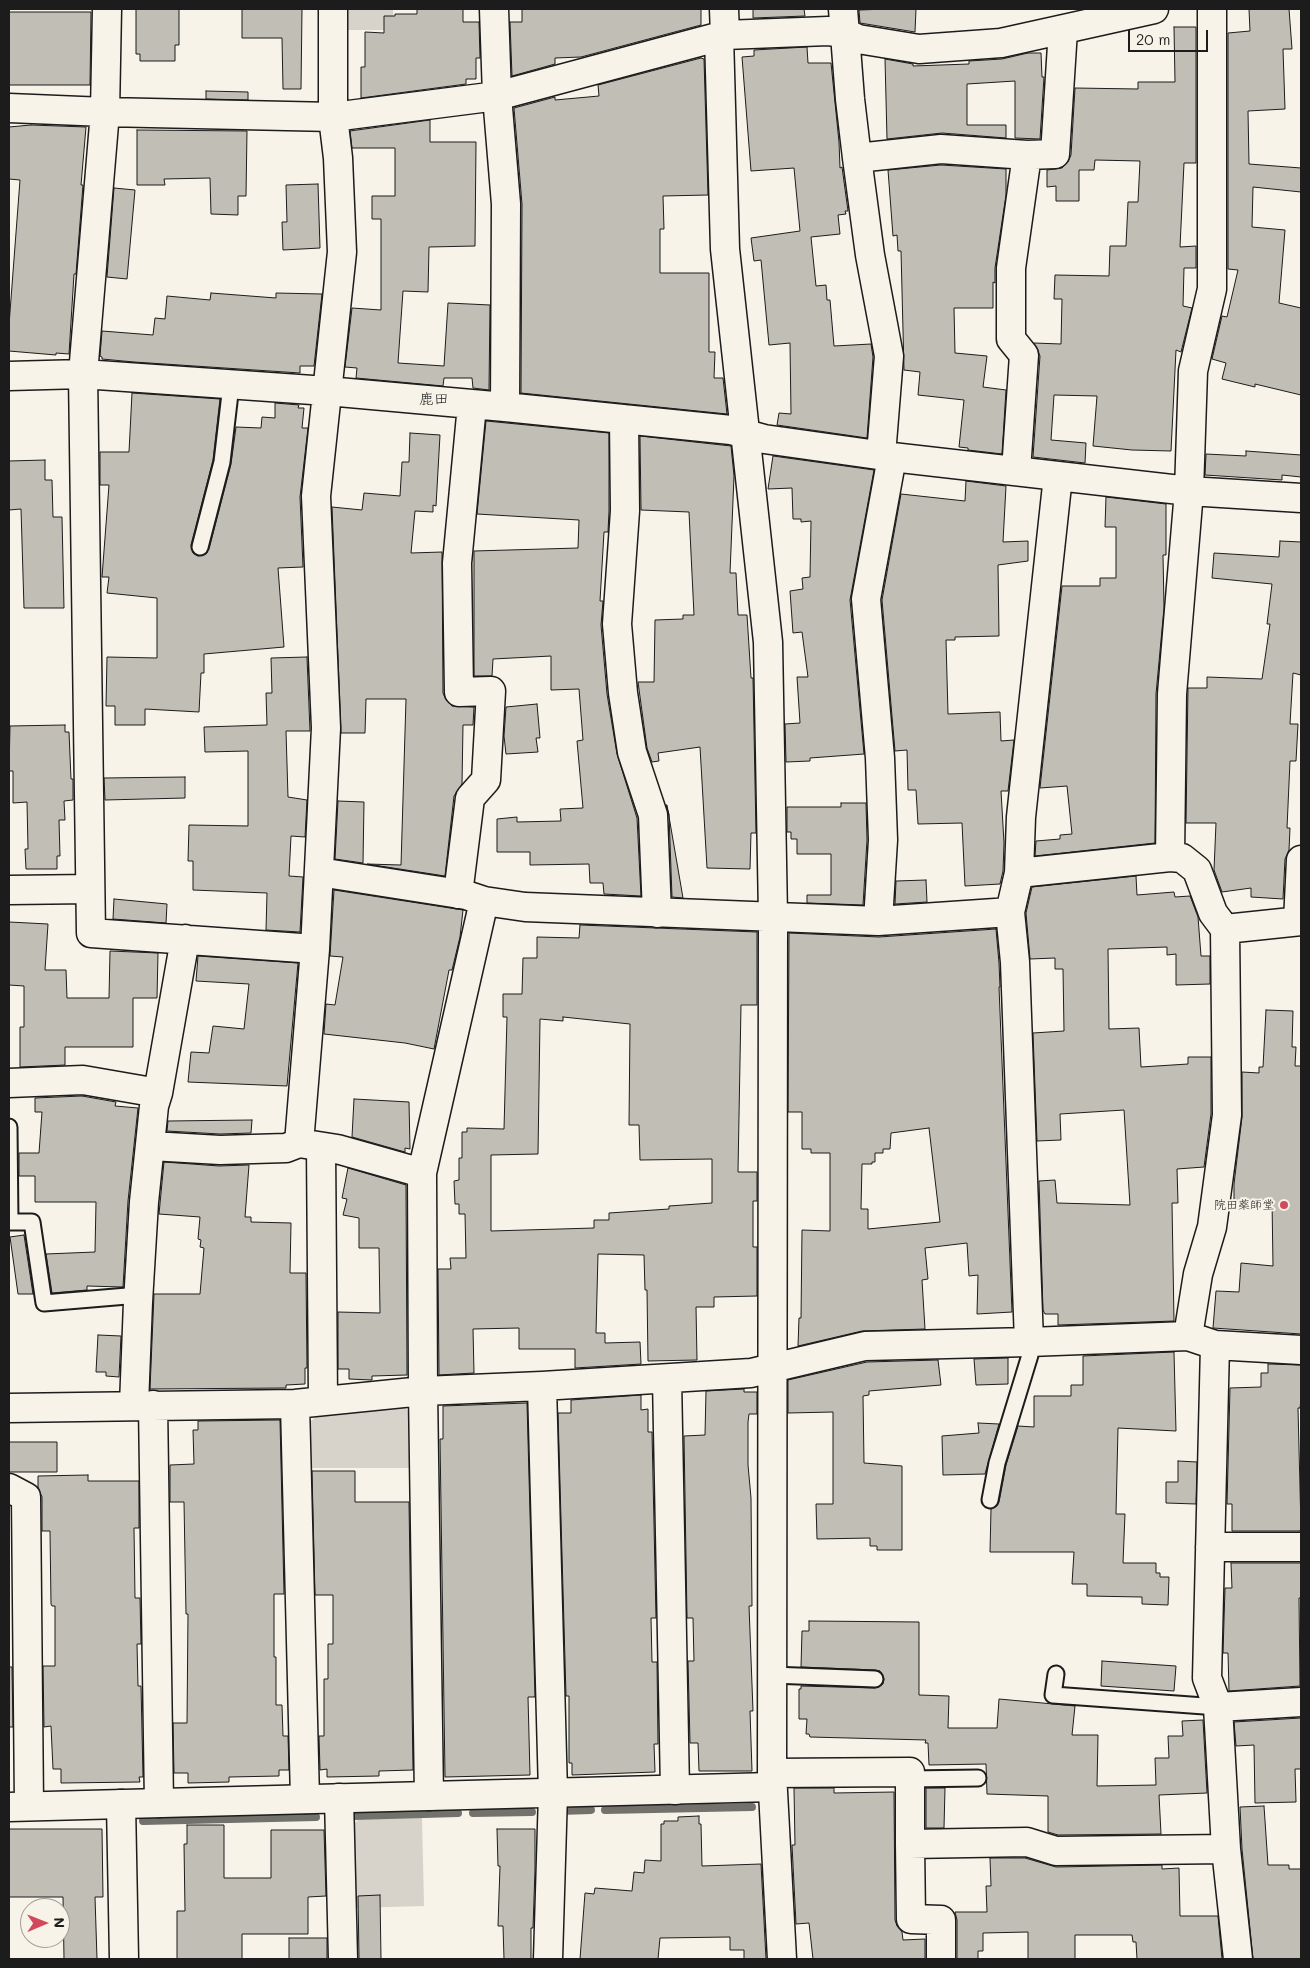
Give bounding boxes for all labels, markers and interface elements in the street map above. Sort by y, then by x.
scale bar [1130,20,1210,52]
text: 20 m [1136,29,1170,49]
district label: 鹿田 [419,390,449,408]
place label: 院田薬師堂 [1214,1198,1274,1212]
marker: 院田薬師堂 [1278,1199,1290,1211]
north arrow [20,1898,70,1948]
text: N [50,1917,69,1928]

